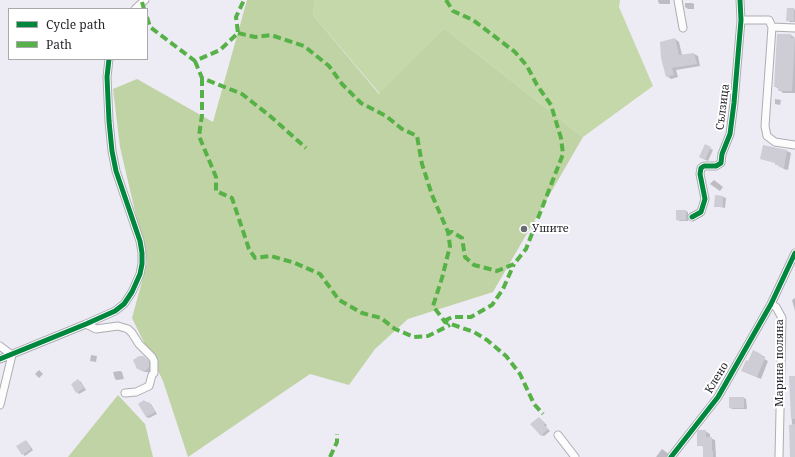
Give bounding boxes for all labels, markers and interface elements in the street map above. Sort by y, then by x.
legend [8,8,148,60]
text: Cycle path [46,16,105,33]
text: Path [46,36,72,53]
street label: Сълзица [714,83,732,131]
place label: Ушите [532,222,569,236]
marker: Ушите [519,224,529,234]
street label: Марина поляна [773,319,787,407]
street label: Клено [703,360,731,396]

